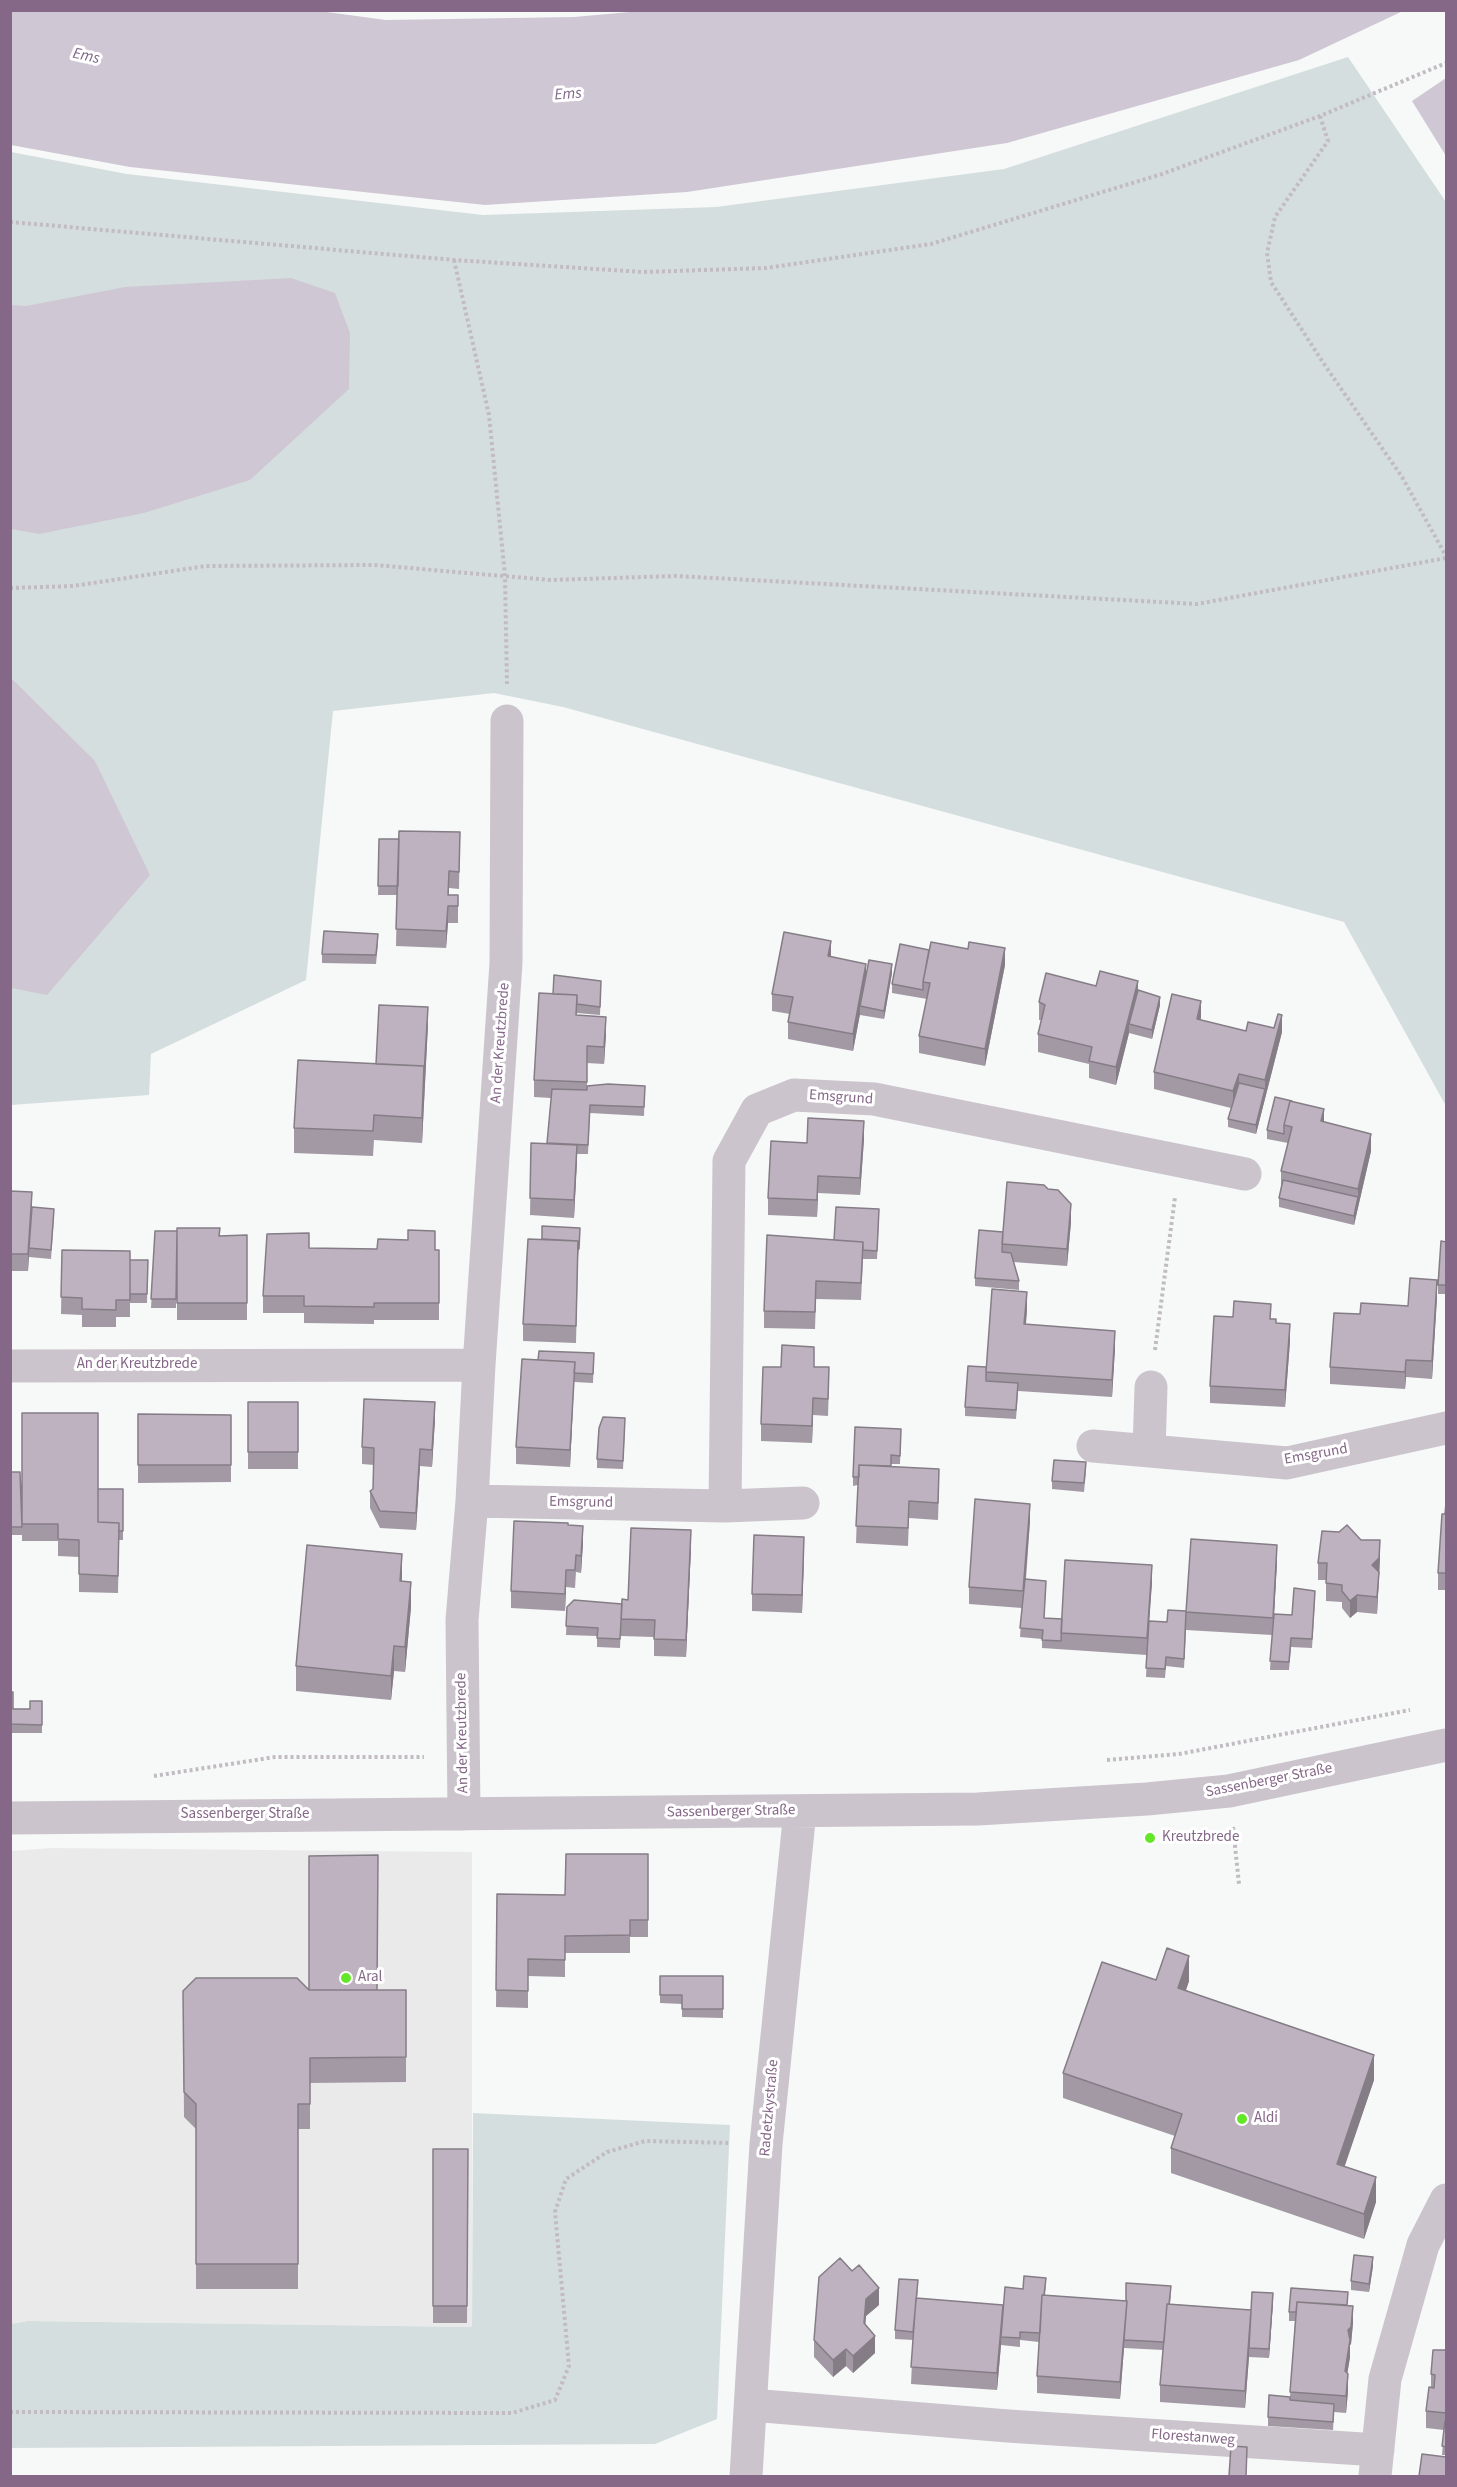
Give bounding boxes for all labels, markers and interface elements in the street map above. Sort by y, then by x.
water label: Ems [71,45,101,69]
water label: Ems [554,84,582,106]
street label: An der Kreutzbrede [488,982,514,1104]
street label: Emsgrund [808,1087,874,1109]
street label: An der Kreutzbrede [77,1356,197,1374]
street label: Emsgrund [1283,1441,1349,1469]
street label: Emsgrund [549,1493,613,1513]
street label: An der Kreutzbrede [453,1673,473,1793]
street label: Sassenberger Straße [1204,1760,1334,1802]
street label: Sassenberger Straße [666,1802,796,1822]
street label: Sassenberger Straße [181,1806,309,1824]
place label: Kreutzbrede [1162,1829,1239,1847]
marker: Kreutzbrede [1143,1831,1157,1845]
place label: Aral [358,1969,382,1987]
marker: Aral [339,1971,353,1985]
street label: Radetzkystraße [757,2059,783,2157]
place label: Aldi [1254,2110,1278,2128]
marker: Aldi [1235,2112,1249,2126]
street label: Florestanweg [1151,2426,1235,2450]

